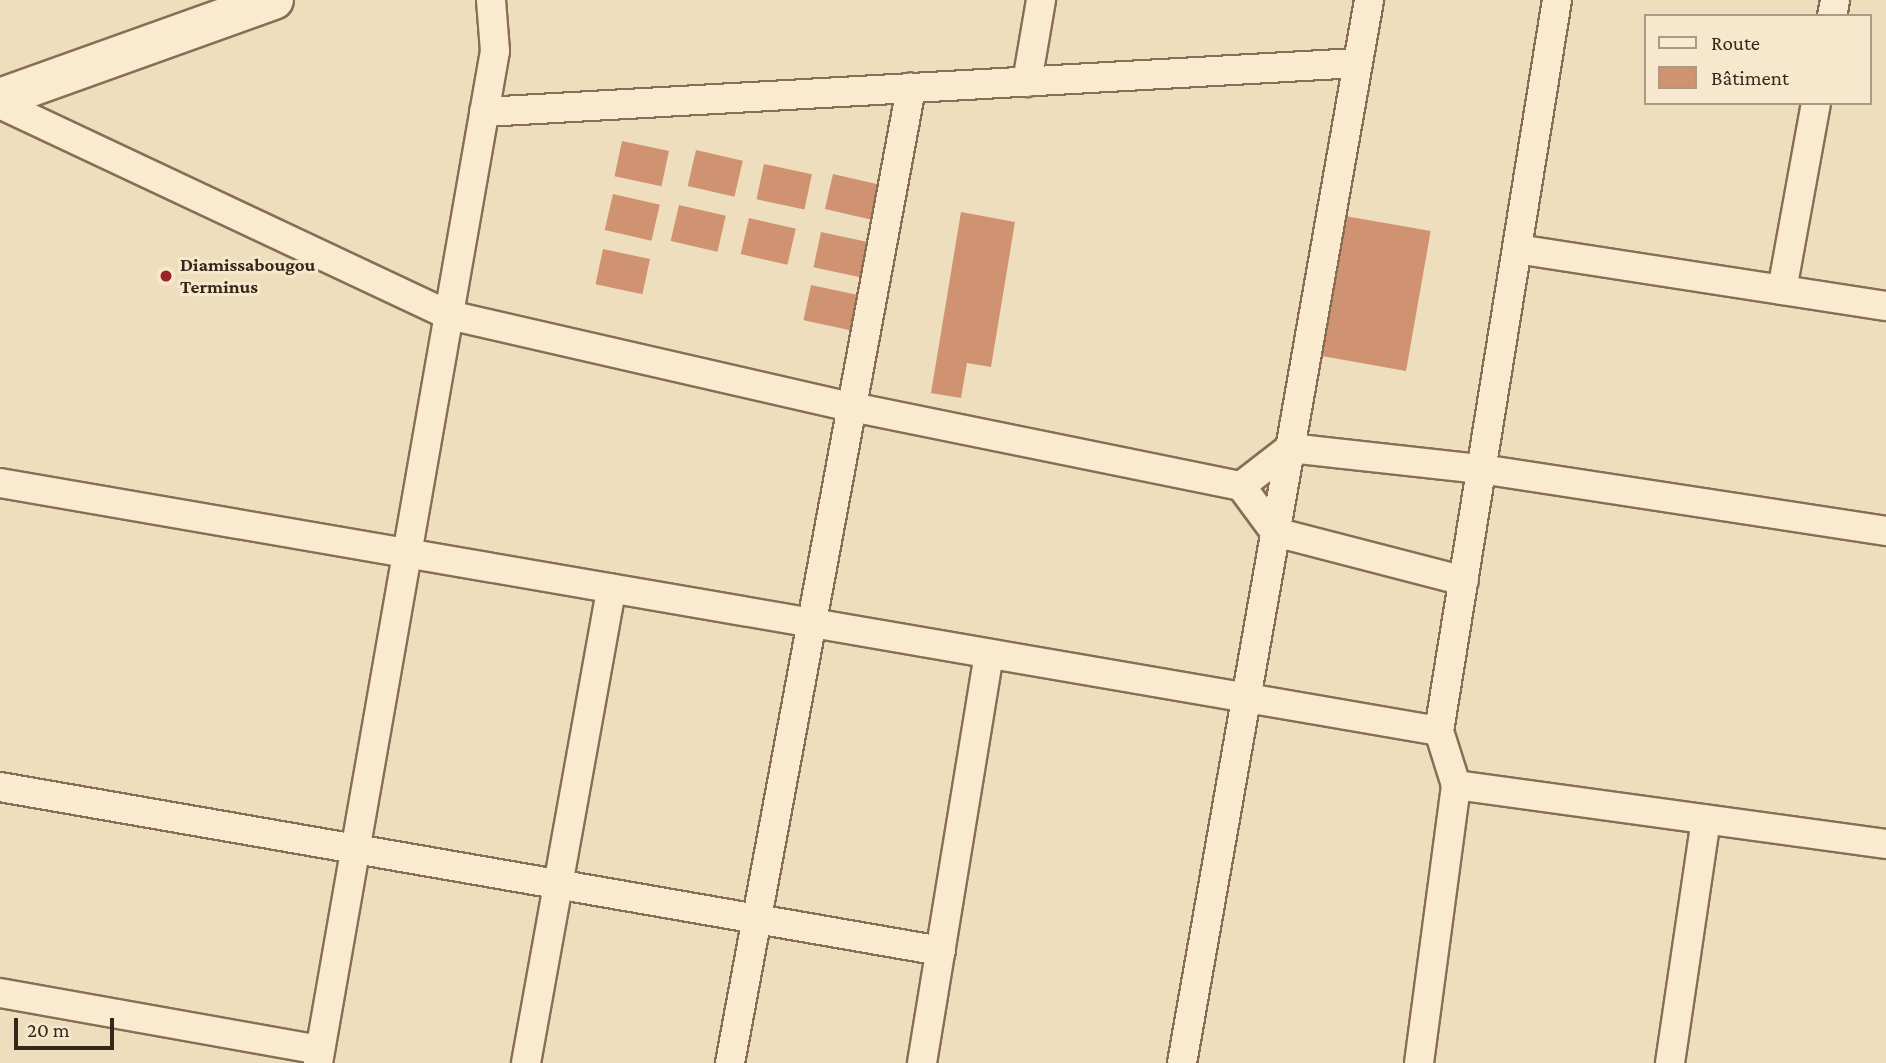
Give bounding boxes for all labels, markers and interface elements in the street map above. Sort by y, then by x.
legend [1644,14,1872,105]
text: Route [1711,31,1760,55]
text: Bâtiment [1711,66,1789,90]
place label: Diamissabougou Terminus [180,254,315,298]
marker: Diamissabougou Terminus [158,268,174,284]
scale bar [18,1004,117,1048]
text: 20 m [27,1018,70,1042]

